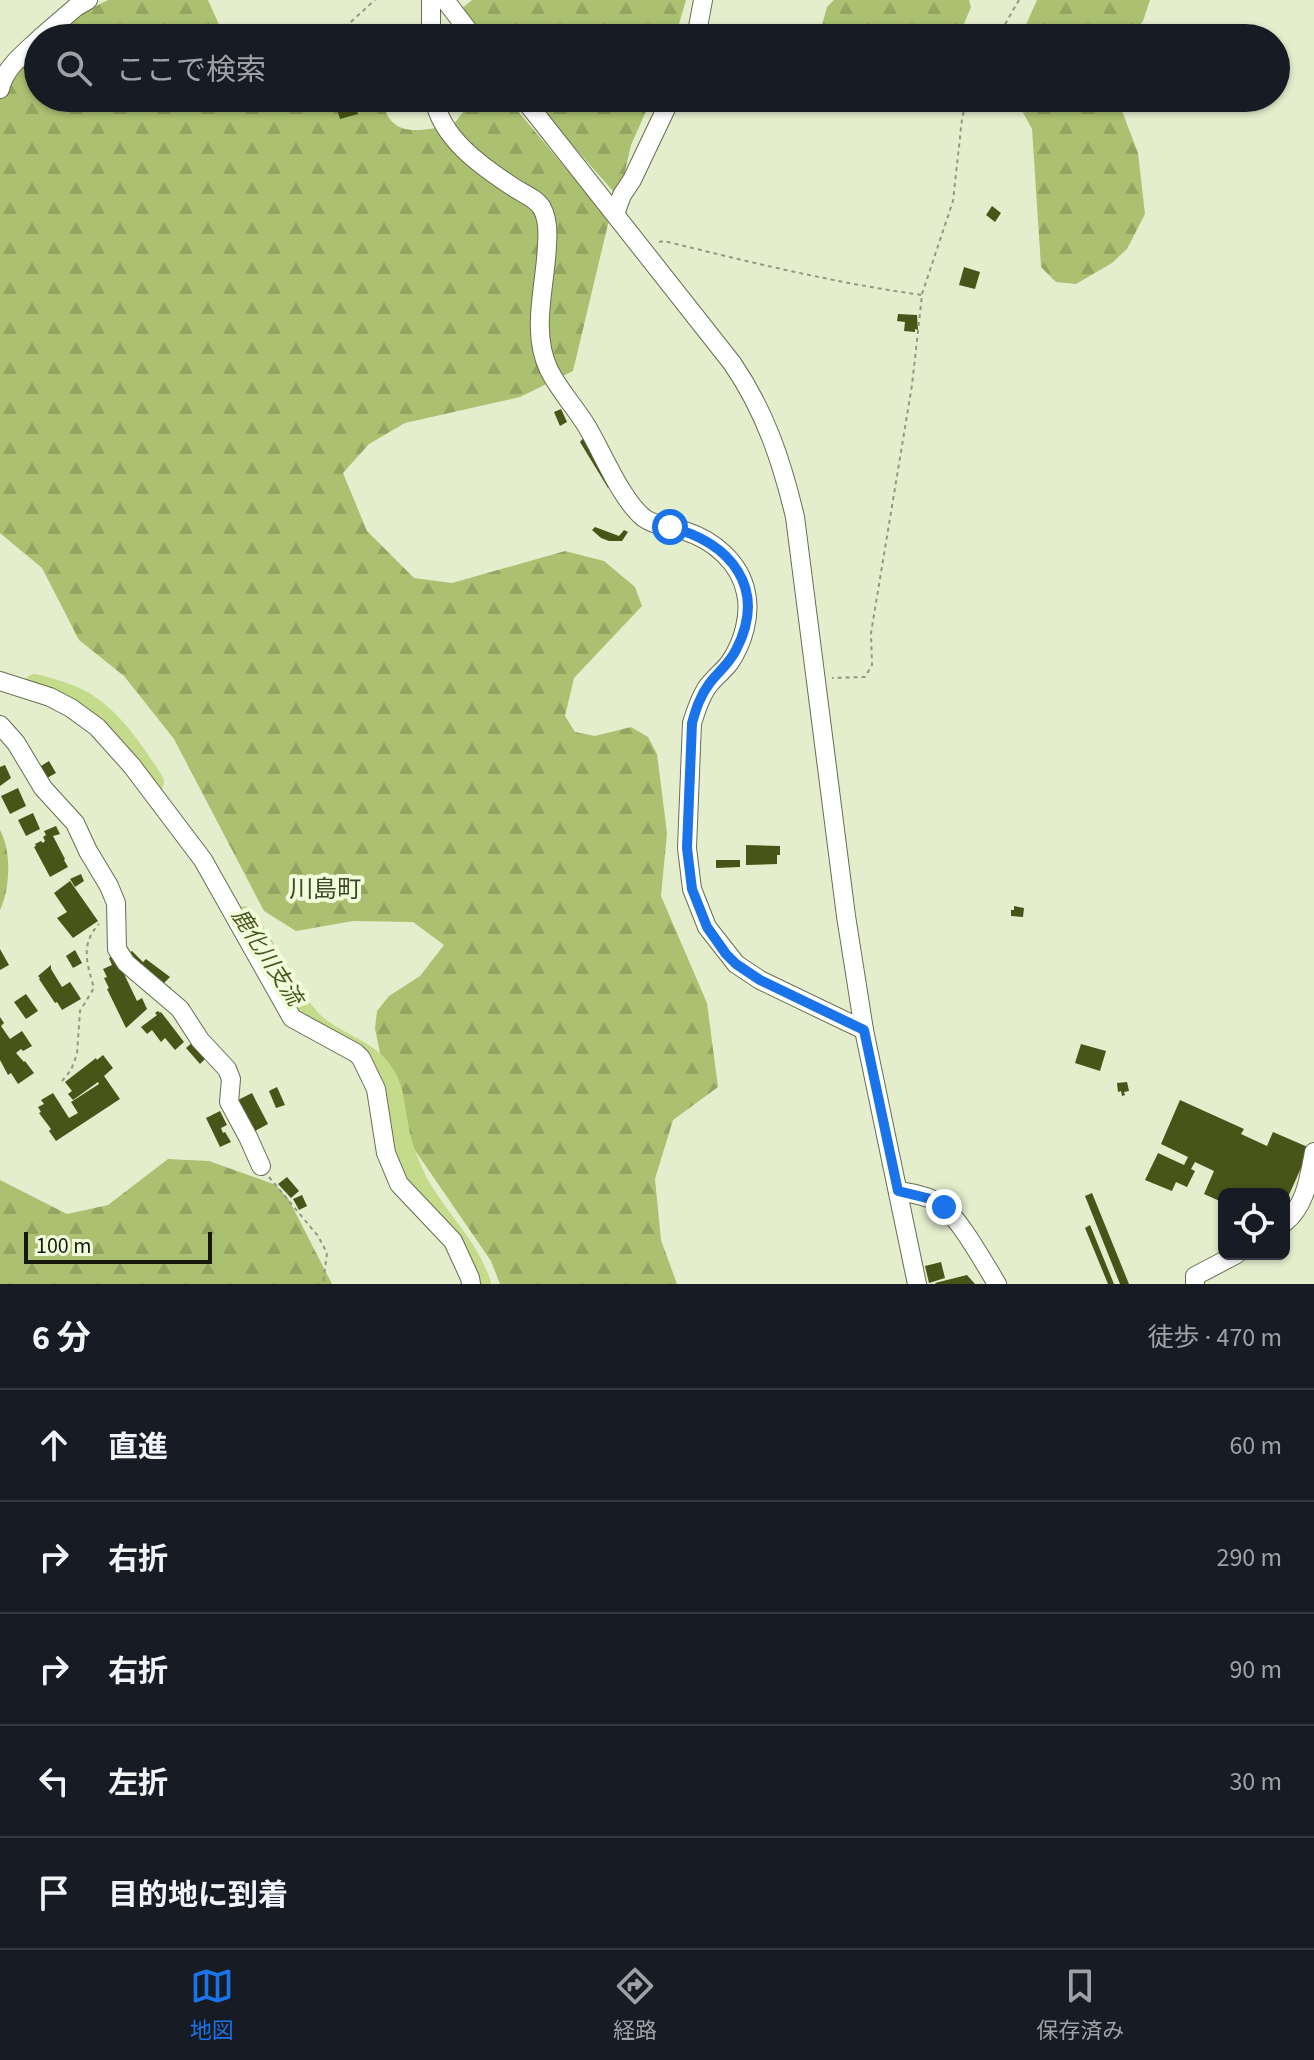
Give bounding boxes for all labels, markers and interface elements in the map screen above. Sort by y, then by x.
search box [24,24,1290,112]
icon: search [52,46,96,90]
text: ここで検索 [116,49,266,92]
route start [652,509,688,545]
district label: 川島町 [289,872,361,907]
water label: 鹿化川支流 [224,902,312,1014]
map controls [1218,1188,1290,1260]
button: locate [1218,1188,1290,1260]
route end [926,1189,962,1225]
scale bar [24,1228,212,1264]
text: 100 m [36,1230,91,1262]
text: 6 分 [32,1314,91,1363]
text: 徒歩 · 470 m [1148,1319,1282,1356]
icon: ahead [32,1423,76,1467]
text: 直進 [108,1426,168,1469]
text: 60 m [1229,1427,1282,1464]
icon: right [32,1535,76,1579]
text: 右折 [108,1538,168,1581]
text: 290 m [1216,1539,1282,1576]
icon: right [32,1647,76,1691]
text: 右折 [108,1650,168,1693]
text: 90 m [1229,1651,1282,1688]
icon: left [32,1759,76,1803]
text: 左折 [108,1762,168,1805]
text: 30 m [1229,1763,1282,1800]
icon: arrive [32,1871,76,1915]
text: 目的地に到着 [108,1874,288,1917]
tab: 地図 [190,1964,234,2047]
tab: 経路 [613,1964,657,2047]
tab: 保存済み [1036,1964,1124,2047]

